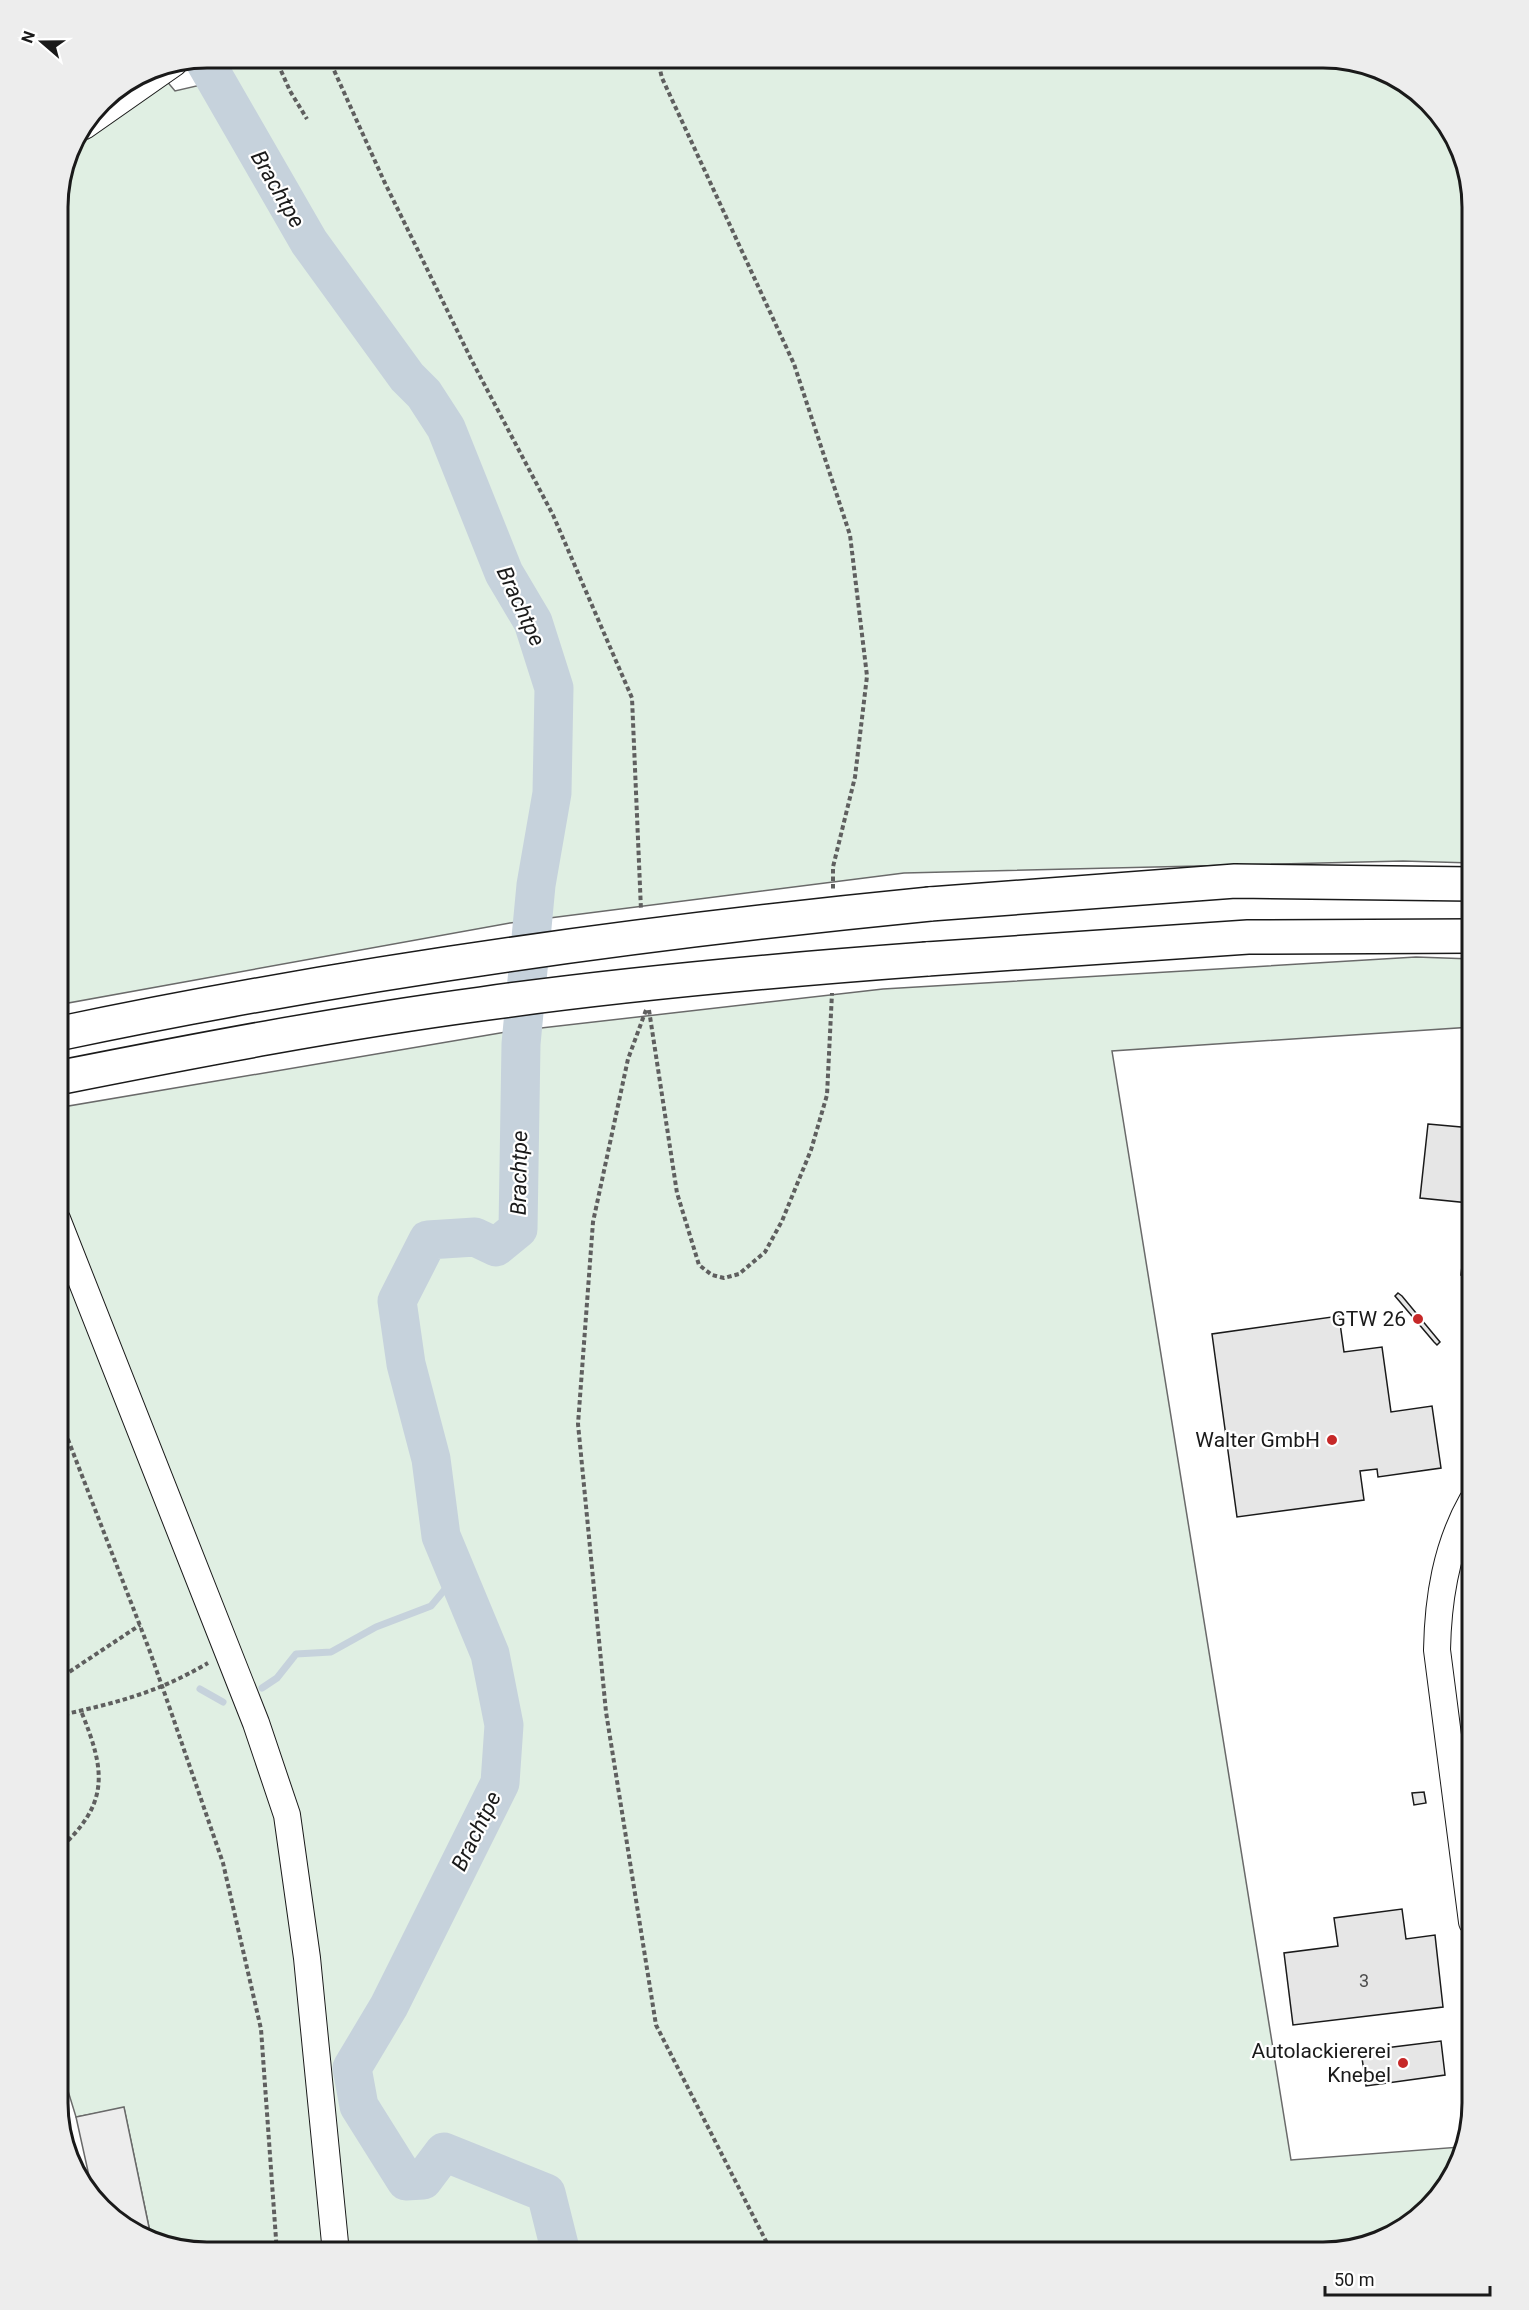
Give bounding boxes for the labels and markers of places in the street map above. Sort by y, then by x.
place label: GTW 26 [1332,1307,1406,1331]
marker: GTW 26 [1411,1312,1425,1326]
place label: Walter GmbH [1195,1428,1320,1452]
marker: Walter GmbH [1325,1433,1339,1447]
place label: Autolackiererei Knebel [1252,2039,1391,2087]
marker: Autolackiererei Knebel [1396,2056,1410,2070]

